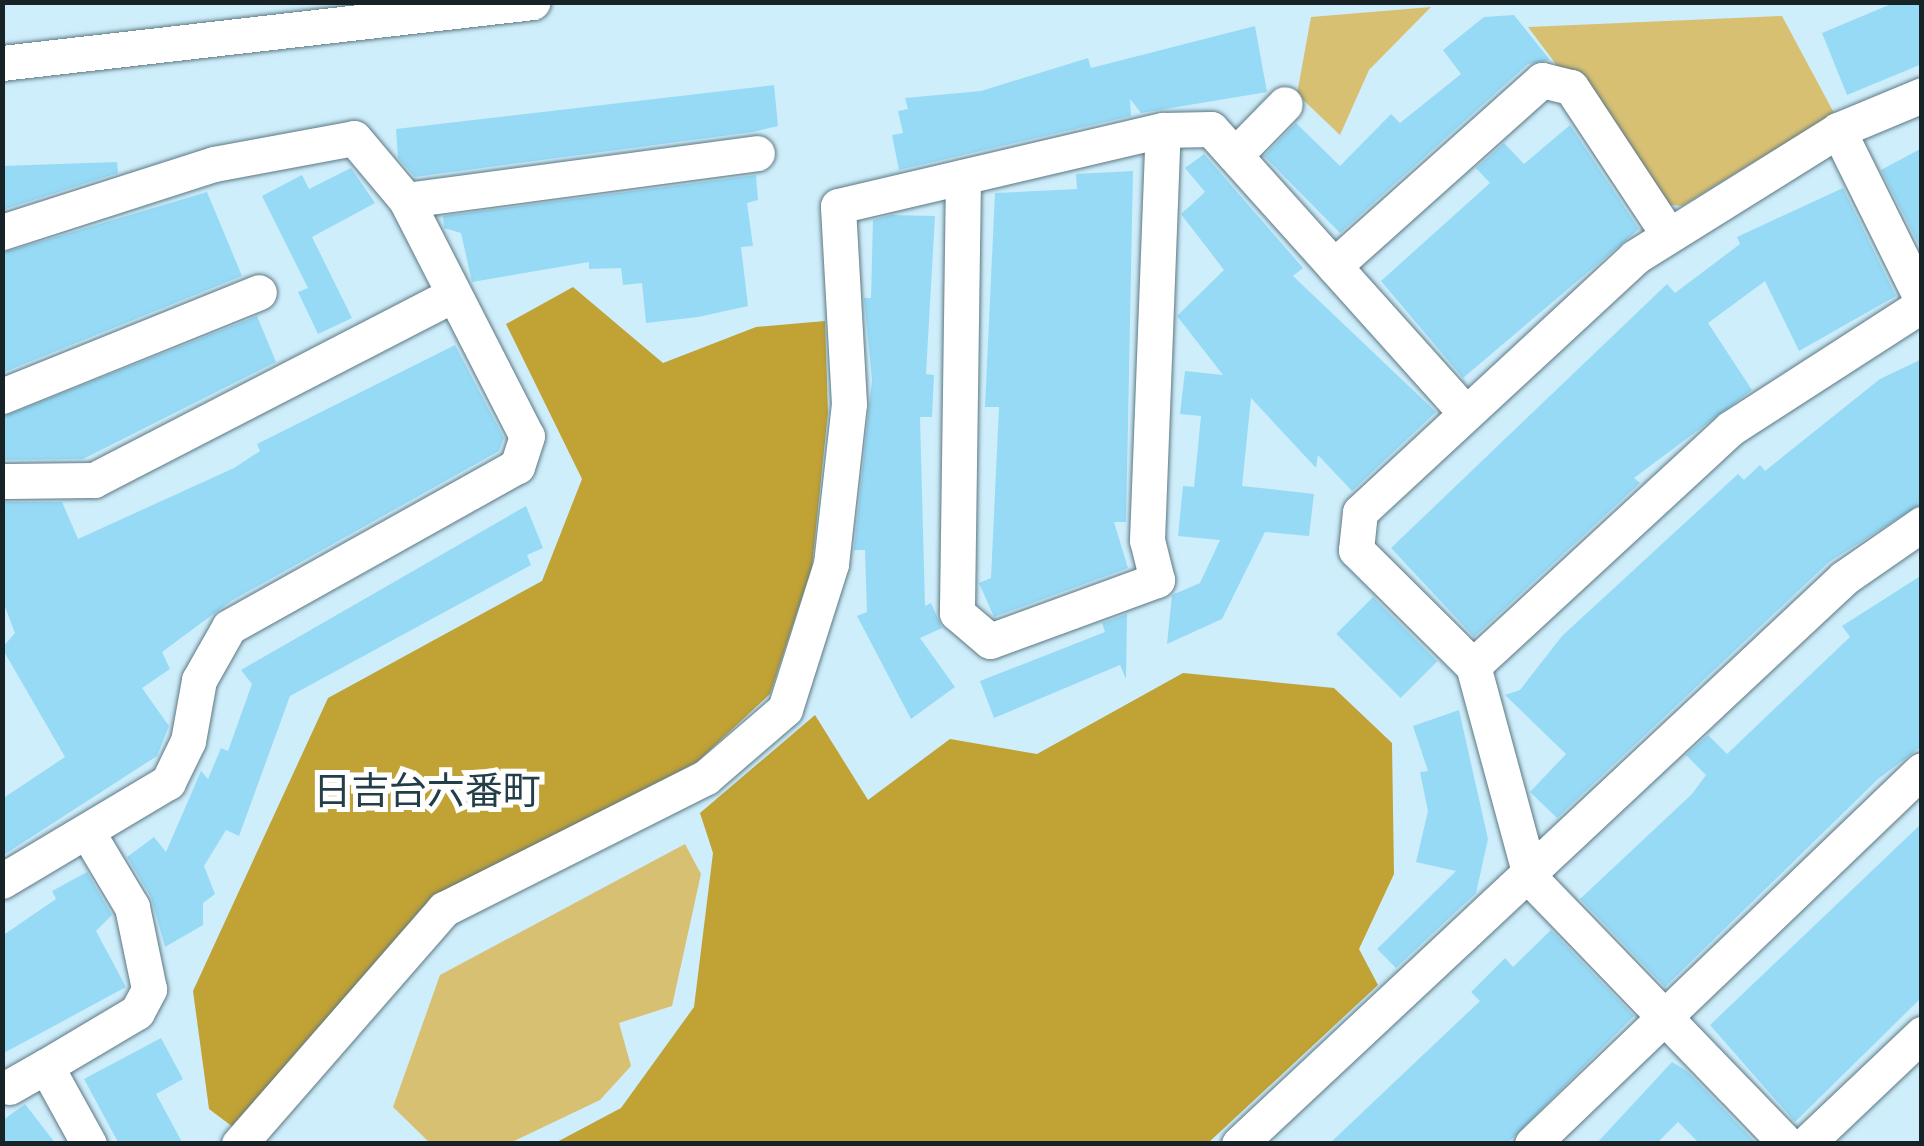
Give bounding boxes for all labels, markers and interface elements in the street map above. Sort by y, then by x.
district label: 日吉台六番町 [313,768,541,814]

